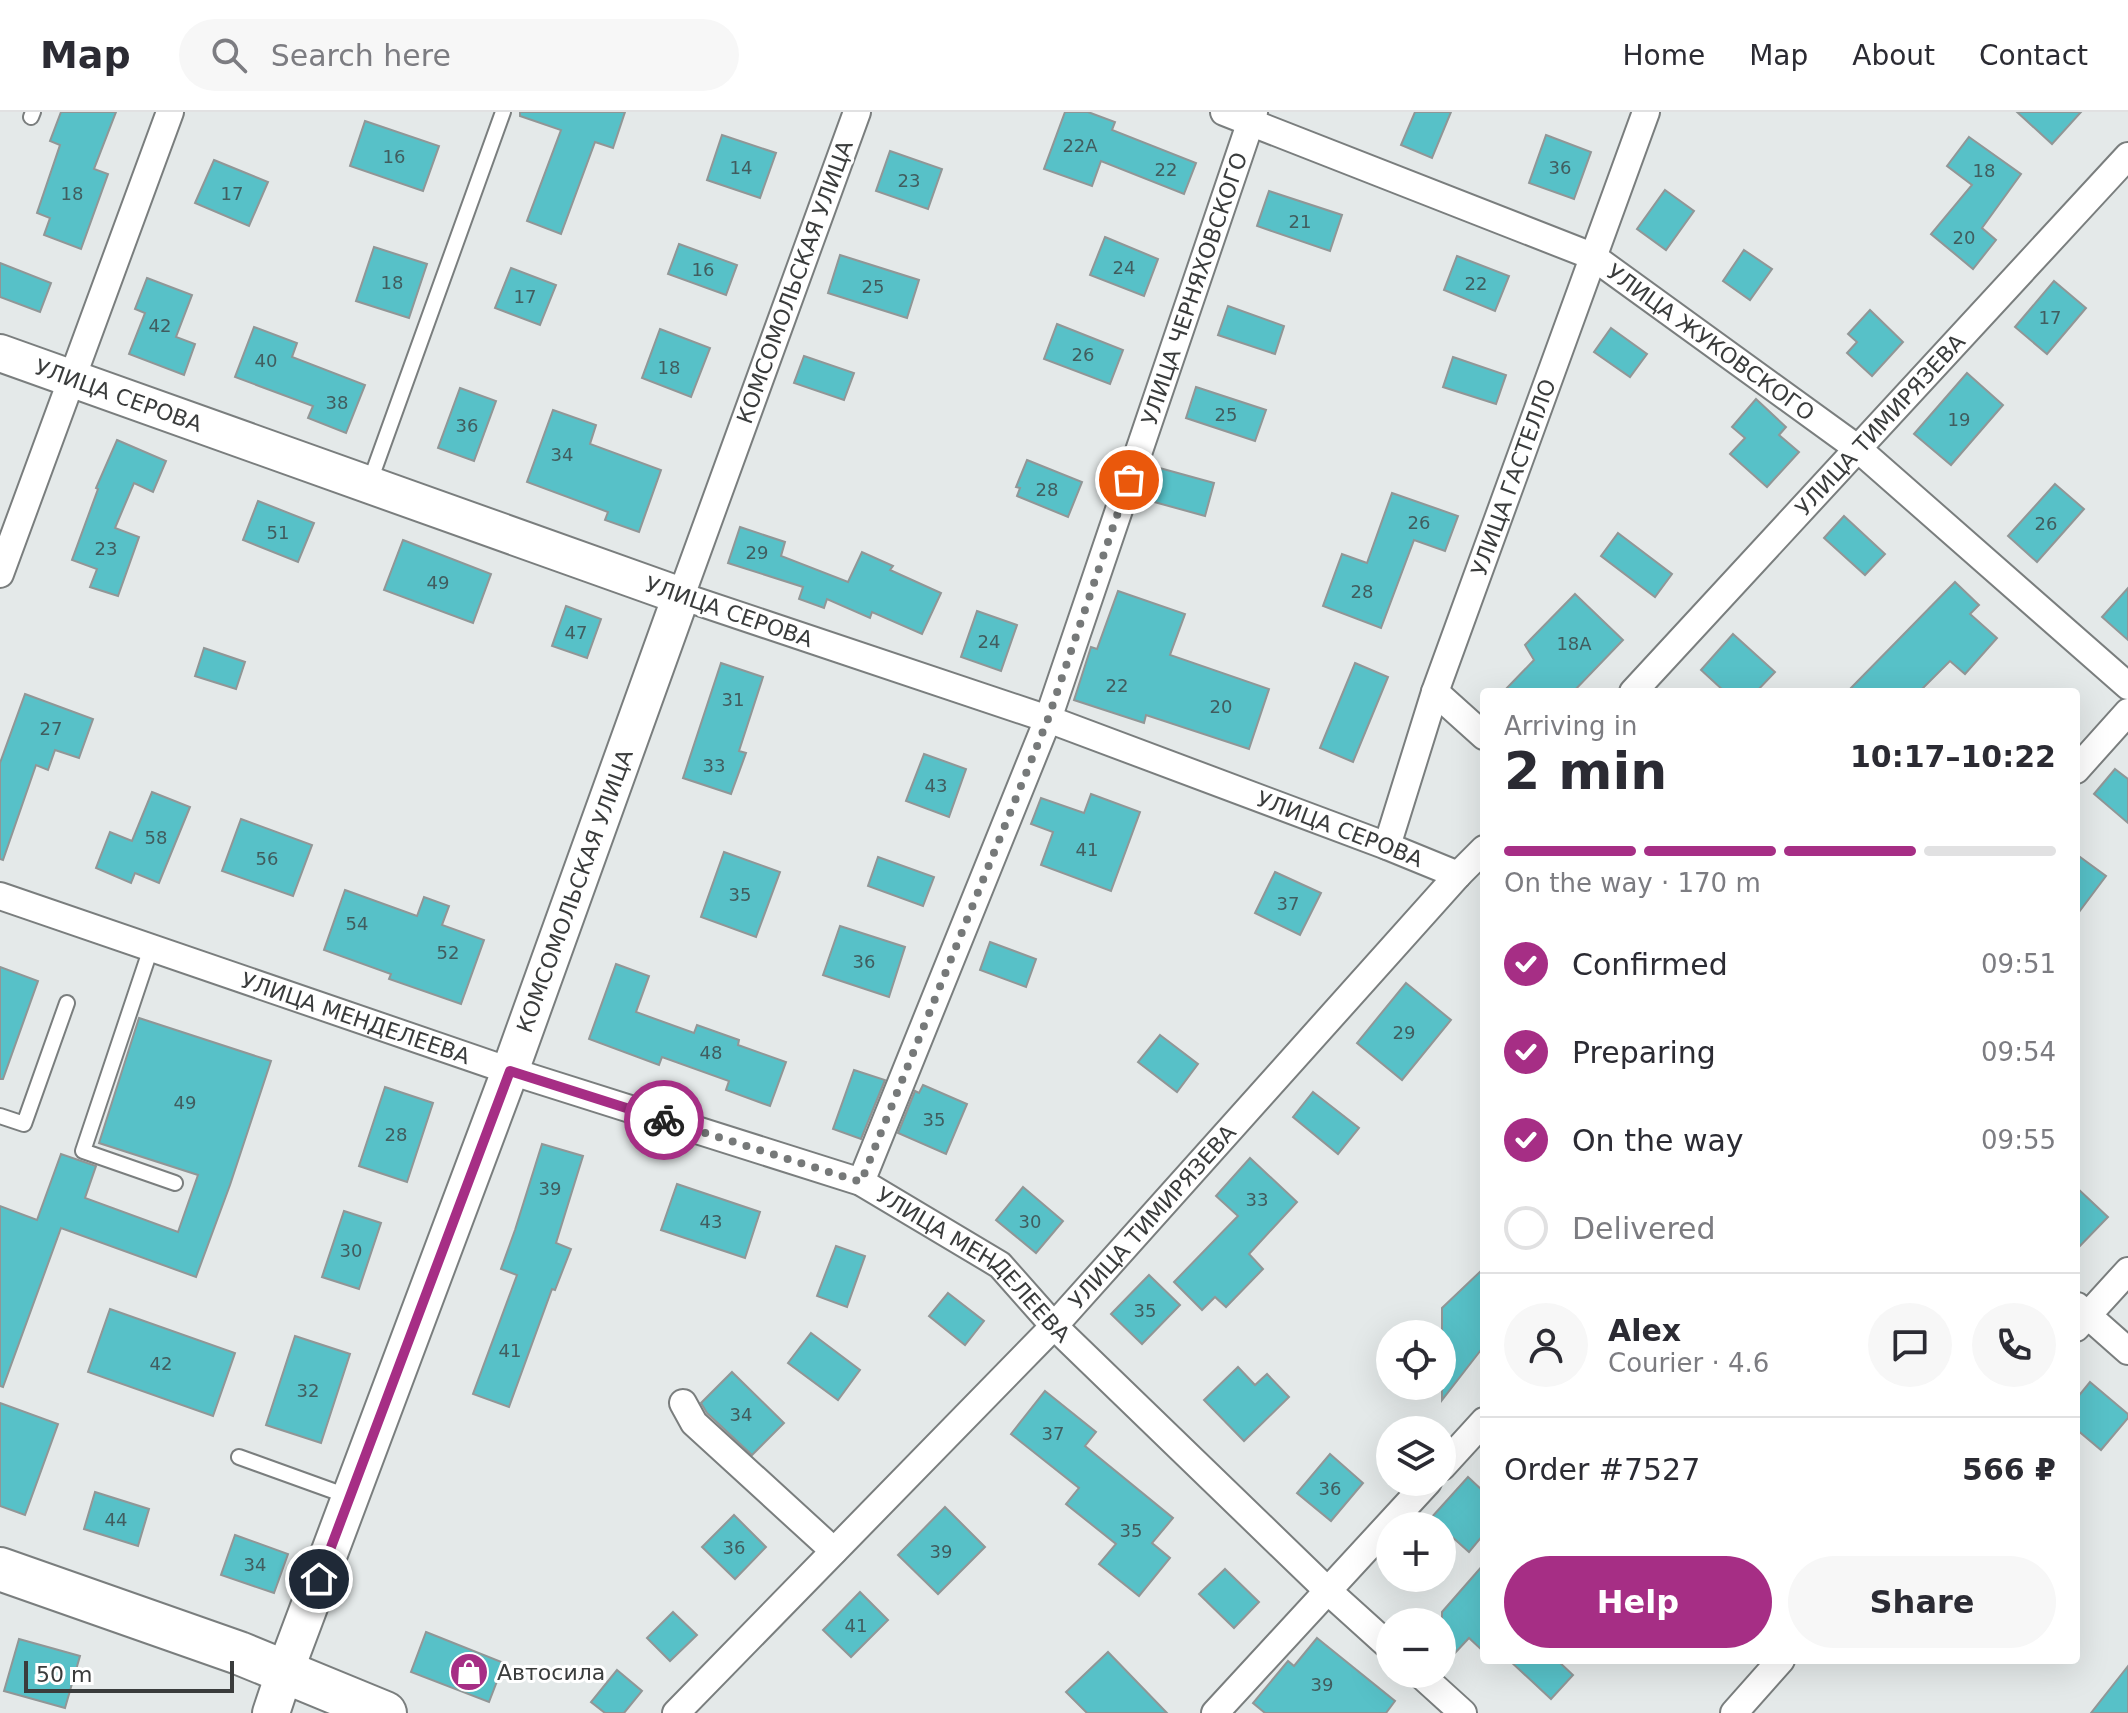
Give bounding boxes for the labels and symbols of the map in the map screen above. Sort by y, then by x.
house number: 22А [1062,135,1098,156]
street label: КОМСОМОЛЬСКАЯ УЛИЦА [732,137,858,427]
house number: 16 [383,146,405,167]
street label: УЛИЦА ЧЕРНЯХОВСКОГО [1136,149,1252,428]
house number: 14 [730,157,752,178]
house number: 36 [1549,157,1571,178]
house number: 22 [1155,159,1177,180]
house number: 18 [1973,160,1995,181]
house number: 23 [898,170,920,191]
house number: 18 [61,183,83,204]
house number: 17 [221,183,243,204]
house number: 21 [1289,211,1311,232]
house number: 20 [1953,227,1975,248]
house number: 24 [1113,257,1135,278]
house number: 16 [692,259,714,280]
street label: УЛИЦА ЖУКОВСКОГО [1602,259,1819,426]
house number: 18 [381,272,403,293]
house number: 22 [1465,273,1487,294]
house number: 25 [862,276,884,297]
house number: 17 [514,286,536,307]
house number: 17 [2039,307,2061,328]
house number: 42 [149,315,171,336]
street label: УЛИЦА ТИМИРЯЗЕВА [1790,329,1970,520]
house number: 26 [1072,344,1094,365]
house number: 40 [255,350,277,371]
street label: УЛИЦА СЕРОВА [32,354,206,437]
house number: 18 [658,357,680,378]
street label: УЛИЦА ГАСТЕЛЛО [1466,375,1560,579]
house number: 38 [326,392,348,413]
house number: 25 [1215,404,1237,425]
house number: 19 [1948,409,1970,430]
house number: 36 [456,415,478,436]
house number: 34 [551,444,573,465]
pin [1095,446,1163,514]
house number: 28 [1036,479,1058,500]
house number: 26 [1408,512,1430,533]
house number: 26 [2035,513,2057,534]
house number: 51 [267,522,289,543]
house number: 23 [95,538,117,559]
house number: 29 [746,542,768,563]
house number: 49 [427,572,449,593]
street label: УЛИЦА СЕРОВА [642,572,816,652]
house number: 28 [1351,581,1373,602]
house number: 47 [565,622,587,643]
house number: 24 [978,631,1000,652]
house number: 18А [1556,633,1592,654]
house number: 22 [1106,675,1128,696]
house number: 31 [722,689,744,710]
house number: 20 [1210,696,1232,717]
house number: 27 [40,718,62,739]
street label: КОМСОМОЛЬСКАЯ УЛИЦА [512,746,638,1036]
house number: 33 [703,755,725,776]
house number: 43 [925,775,947,796]
street label: УЛИЦА СЕРОВА [1253,786,1427,872]
house number: 58 [145,827,167,848]
house number: 41 [1076,839,1098,860]
house number: 56 [256,848,278,869]
house number: 35 [729,884,751,905]
house number: 37 [1277,893,1299,914]
house number: 54 [346,913,368,934]
house number: 52 [437,942,459,963]
house number: 36 [853,951,875,972]
street label: УЛИЦА МЕНДЕЛЕЕВА [238,967,474,1069]
house number: 29 [1393,1022,1415,1043]
house number: 48 [700,1042,722,1063]
courier [624,1080,704,1160]
house number: 49 [174,1092,196,1113]
house number: 35 [923,1109,945,1130]
street label: УЛИЦА ТИМИРЯЗЕВА [1063,1120,1241,1313]
house number: 28 [385,1124,407,1145]
house number: 39 [539,1178,561,1199]
street label: УЛИЦА МЕНДЕЛЕЕВА [872,1182,1075,1347]
house number: 33 [1246,1189,1268,1210]
house number: 43 [700,1211,722,1232]
house number: 30 [1019,1211,1041,1232]
house number: 30 [340,1240,362,1261]
house number: 35 [1134,1300,1156,1321]
house number: 41 [499,1340,521,1361]
house number: 42 [150,1353,172,1374]
house number: 32 [297,1380,319,1401]
house number: 34 [730,1404,752,1425]
house number: 37 [1042,1423,1064,1444]
house number: 36 [1319,1478,1341,1499]
house number: 44 [105,1509,127,1530]
house number: 35 [1120,1520,1142,1541]
house number: 36 [723,1537,745,1558]
house number: 39 [930,1541,952,1562]
pin [285,1545,353,1613]
house number: 34 [244,1554,266,1575]
house number: 41 [845,1615,867,1636]
shop icon: Автосила [448,1651,490,1693]
scale bar [24,1657,234,1693]
place label: Автосила [497,1660,605,1685]
house number: 39 [1311,1674,1333,1695]

